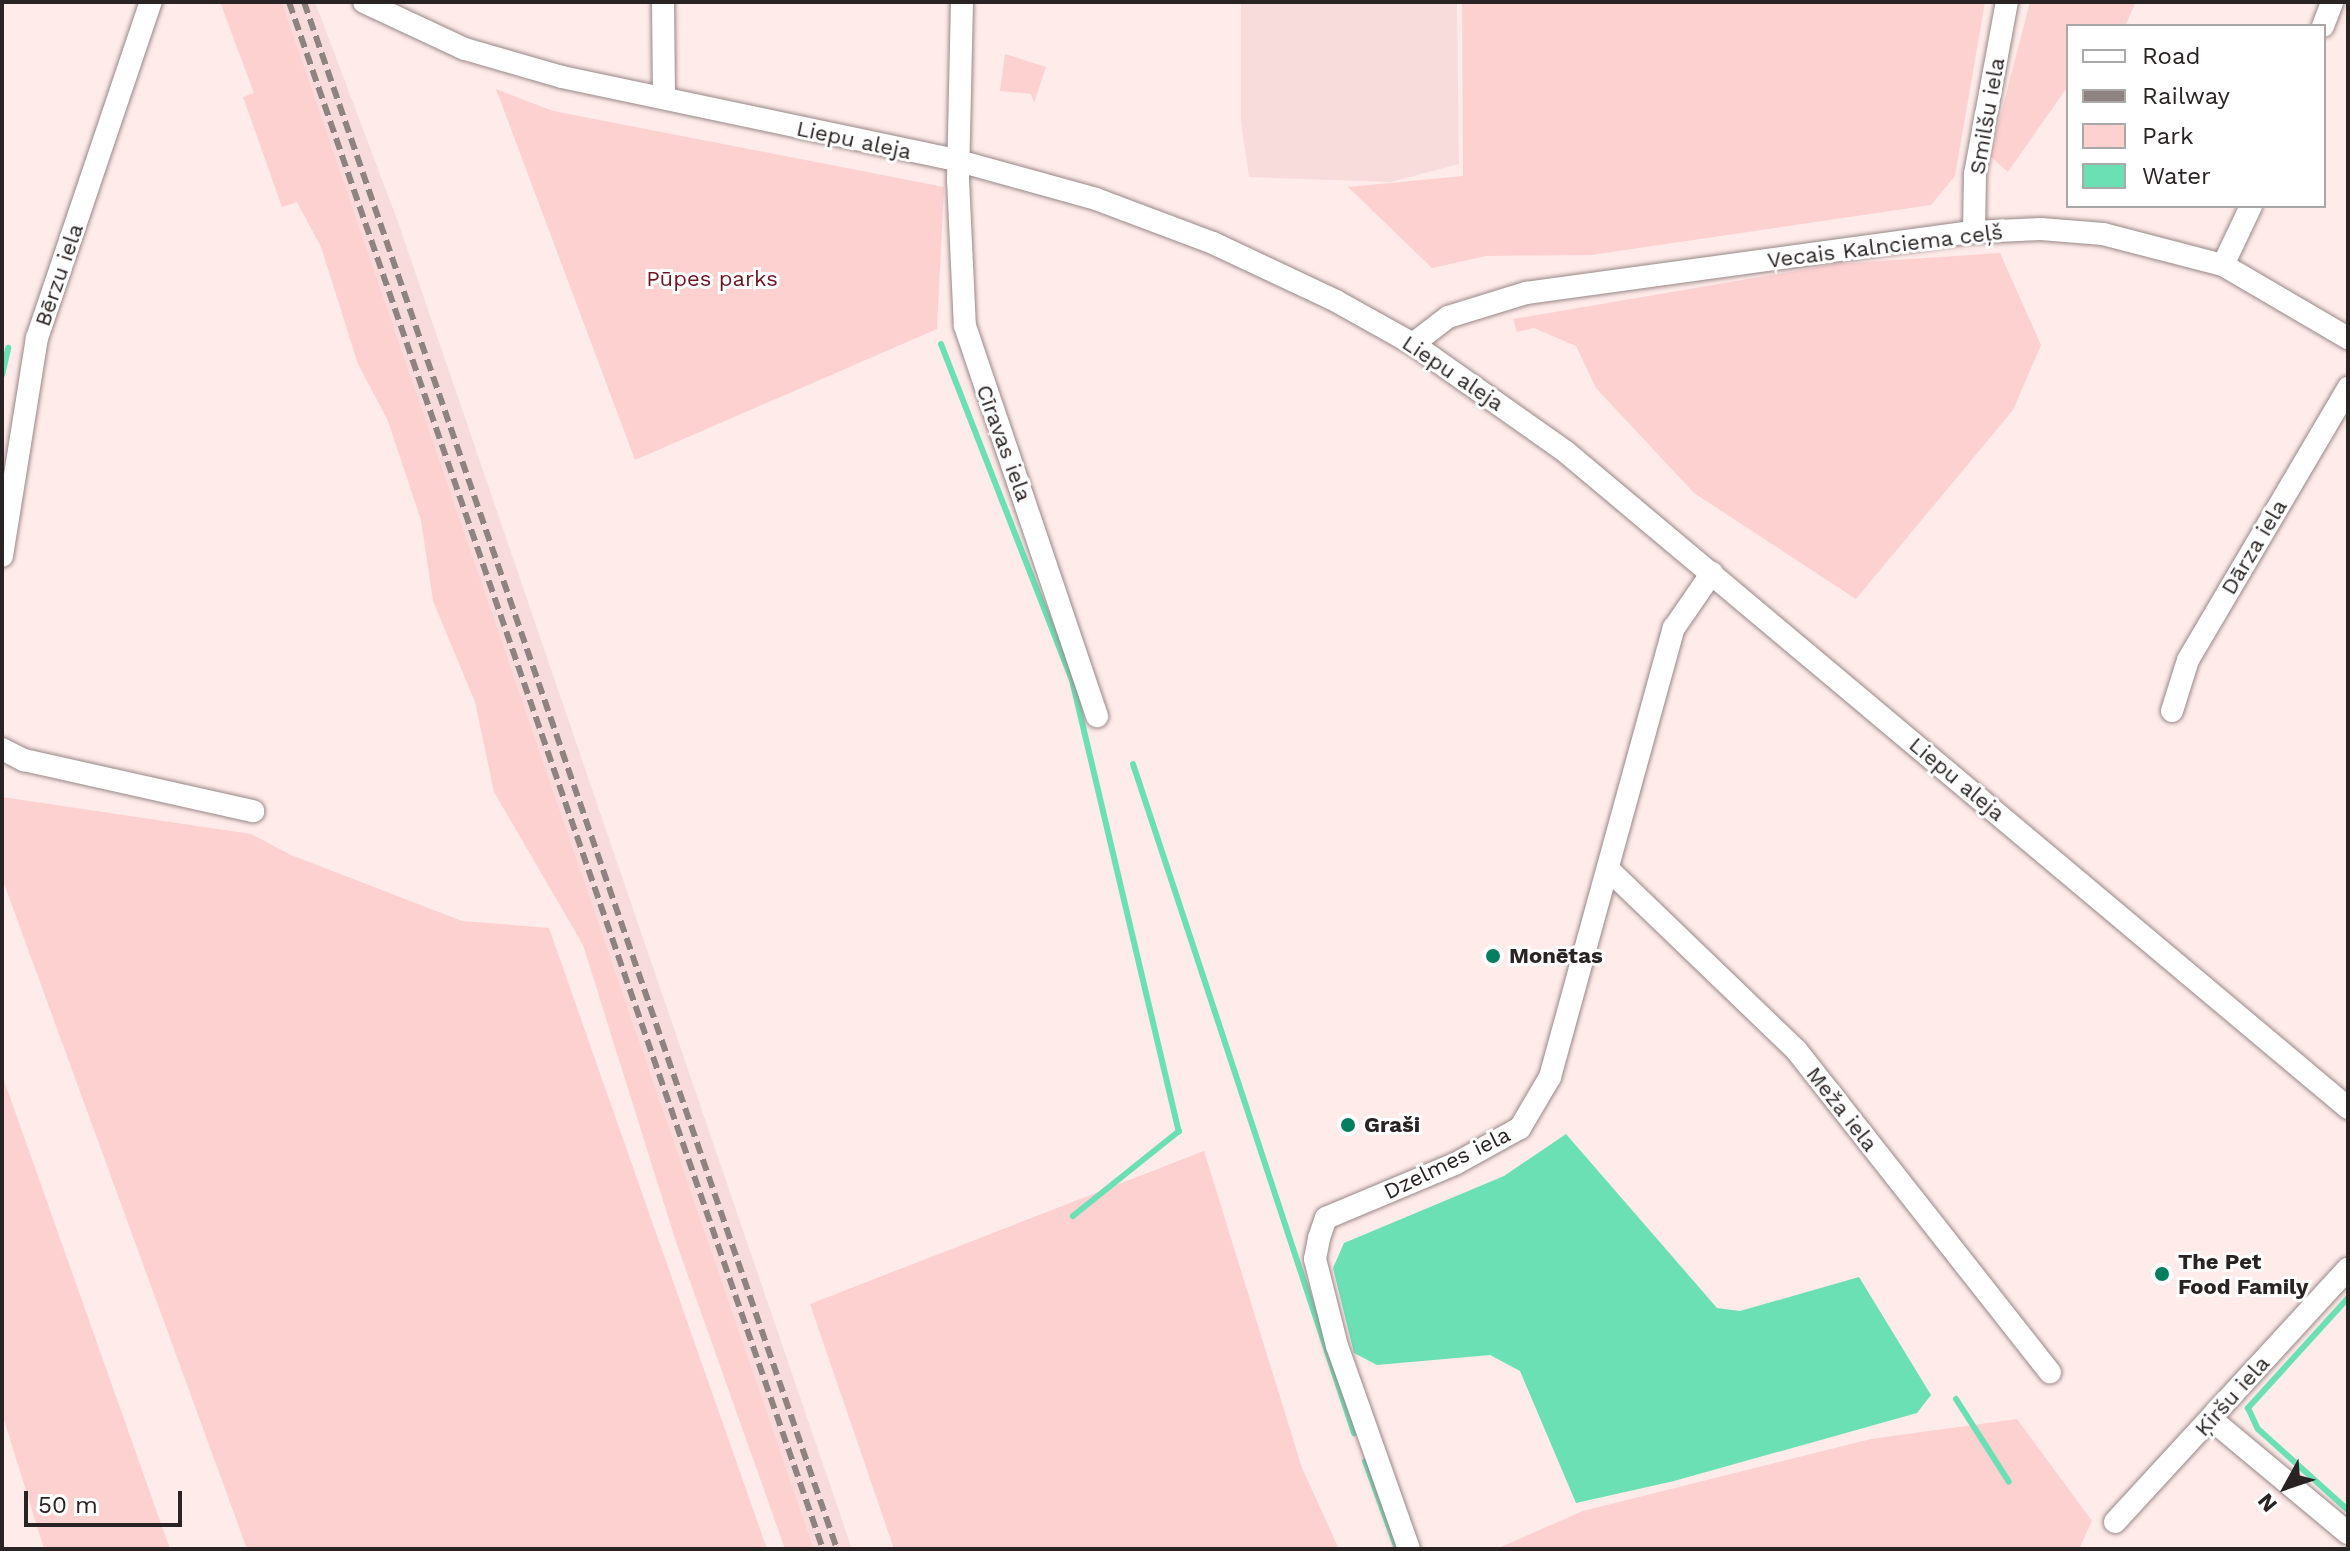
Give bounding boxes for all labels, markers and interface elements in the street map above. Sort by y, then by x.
legend [2066,24,2326,208]
text: Road [2142,42,2201,70]
street label: Smilšu iela [1964,56,2010,176]
text: Railway [2142,82,2230,110]
street label: Liepu aleja [794,115,914,165]
text: Park [2142,122,2194,150]
text: Water [2142,162,2211,190]
street label: Vecais Kalnciema ceļš [1765,218,2005,274]
street label: Bērzu iela [29,220,89,330]
park label: Pūpes parks [646,266,778,292]
street label: Liepu aleja [1397,329,1509,417]
street label: Cīravas iela [971,381,1037,505]
street label: Dārza iela [2215,494,2293,600]
street label: Liepu aleja [1904,731,2010,827]
place label: Monētas [1509,943,1603,969]
marker: Monētas [1484,947,1502,965]
street label: Meža iela [1801,1061,1883,1157]
place label: Graši [1364,1112,1420,1138]
marker: Graši [1339,1116,1357,1134]
street label: Dzelmes iela [1380,1121,1514,1205]
place label: The Pet Food Family [2178,1248,2308,1300]
marker: The Pet Food Family [2153,1265,2171,1283]
street label: Ķiršu iela [2189,1350,2275,1442]
north arrow [2246,1447,2326,1527]
scale bar [28,1475,186,1525]
text: N [2252,1488,2282,1517]
text: 50 m [38,1491,98,1519]

